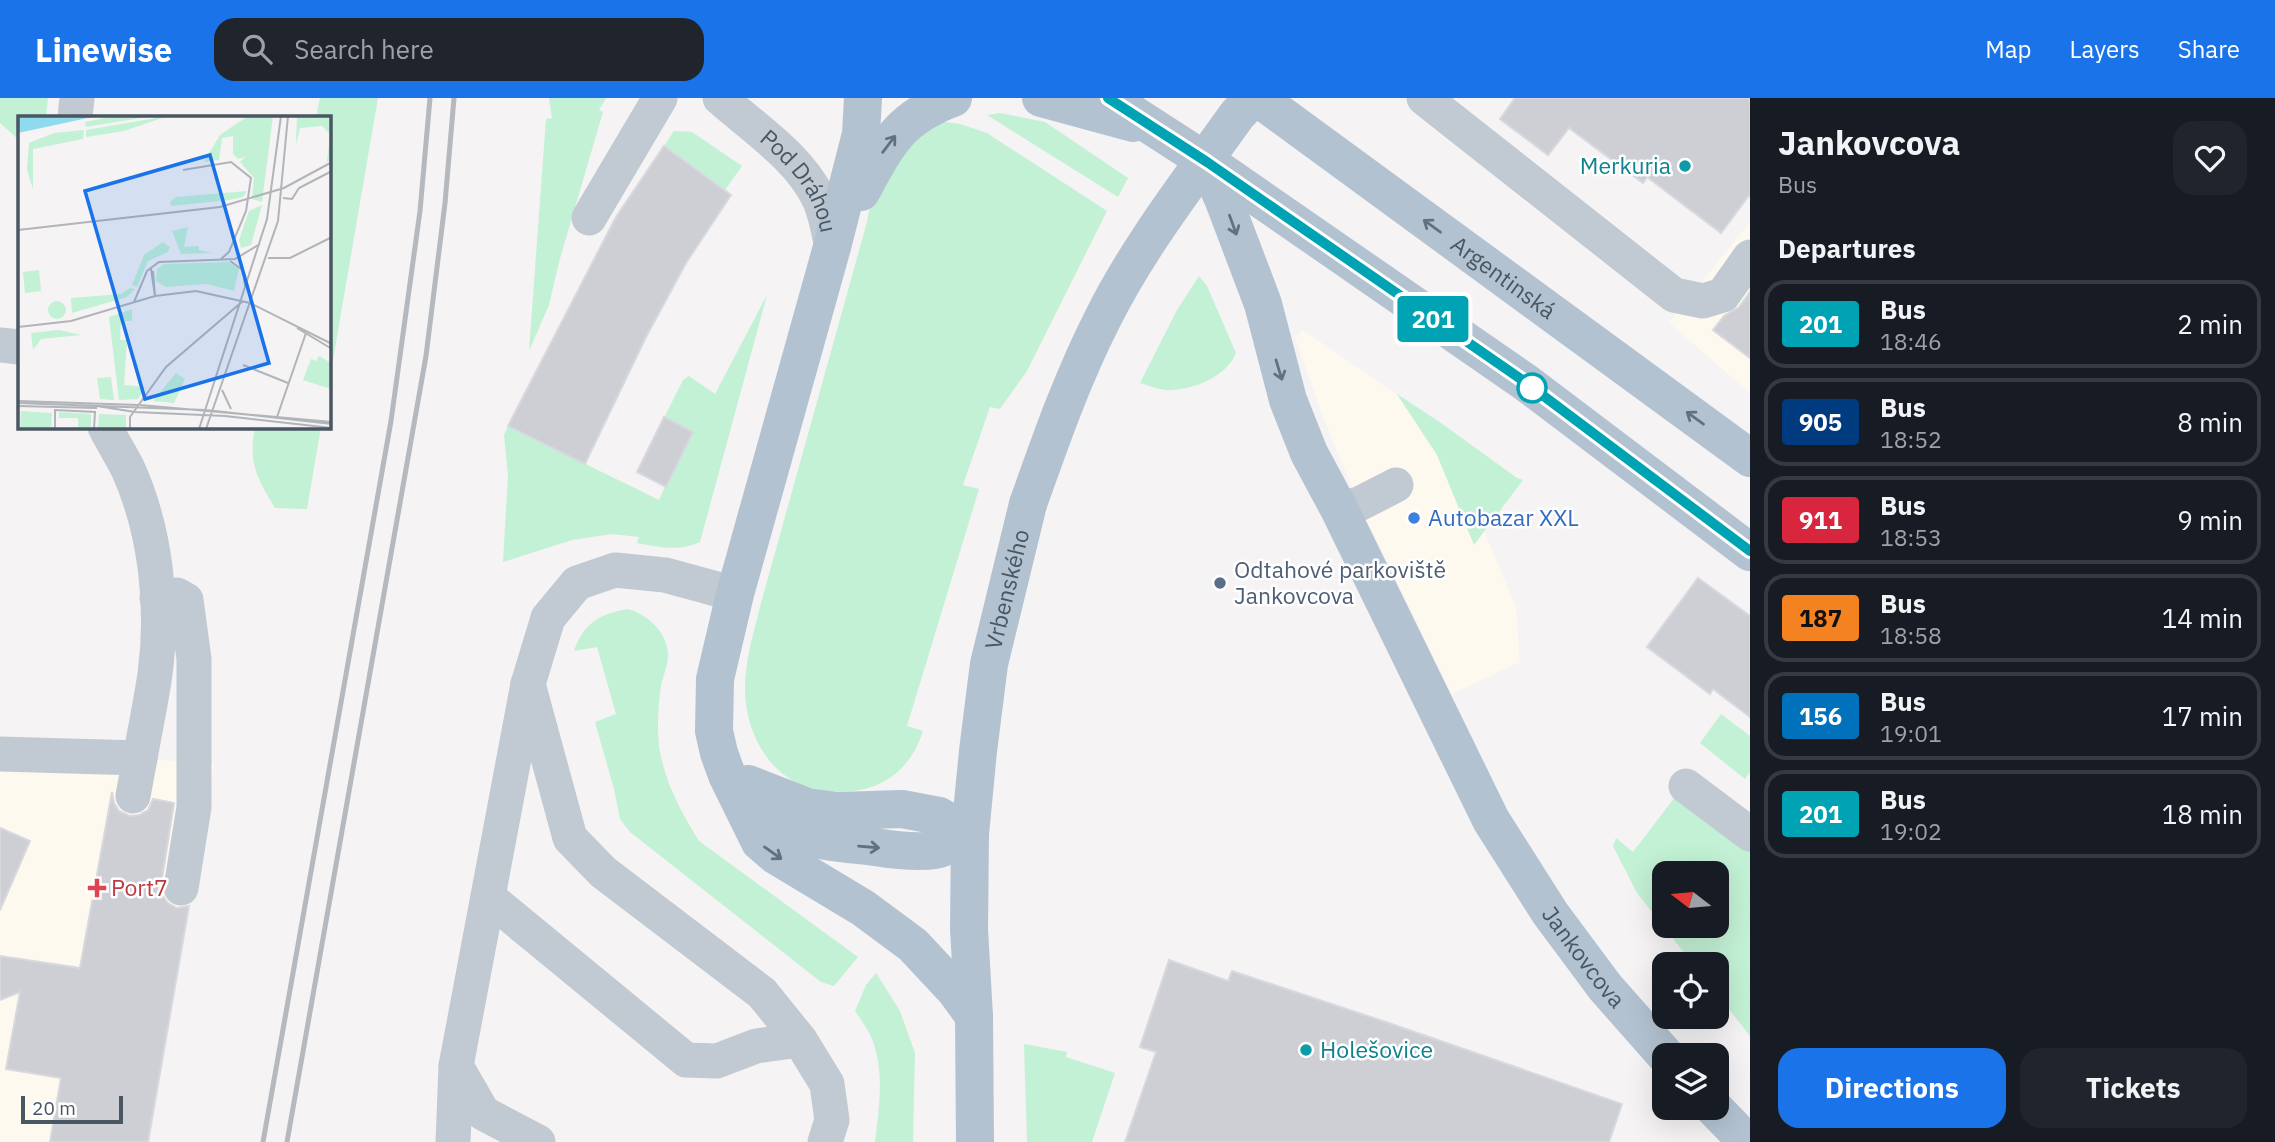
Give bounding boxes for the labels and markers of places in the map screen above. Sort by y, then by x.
place label: Merkuria [1580,150,1671,180]
marker: Merkuria [1677,158,1693,174]
unlabelled marker [1517,373,1547,403]
place label: Autobazar XXL [1428,502,1579,532]
marker: Autobazar XXL [1406,510,1422,526]
place label: Odtahové parkoviště Jankovcova [1234,554,1446,610]
marker: Odtahové parkoviště Jankovcova [1212,575,1228,591]
place label: Port7 [111,872,168,902]
marker: Port7 [89,880,105,896]
place label: Holešovice [1320,1034,1433,1064]
marker: Holešovice [1298,1042,1314,1058]

